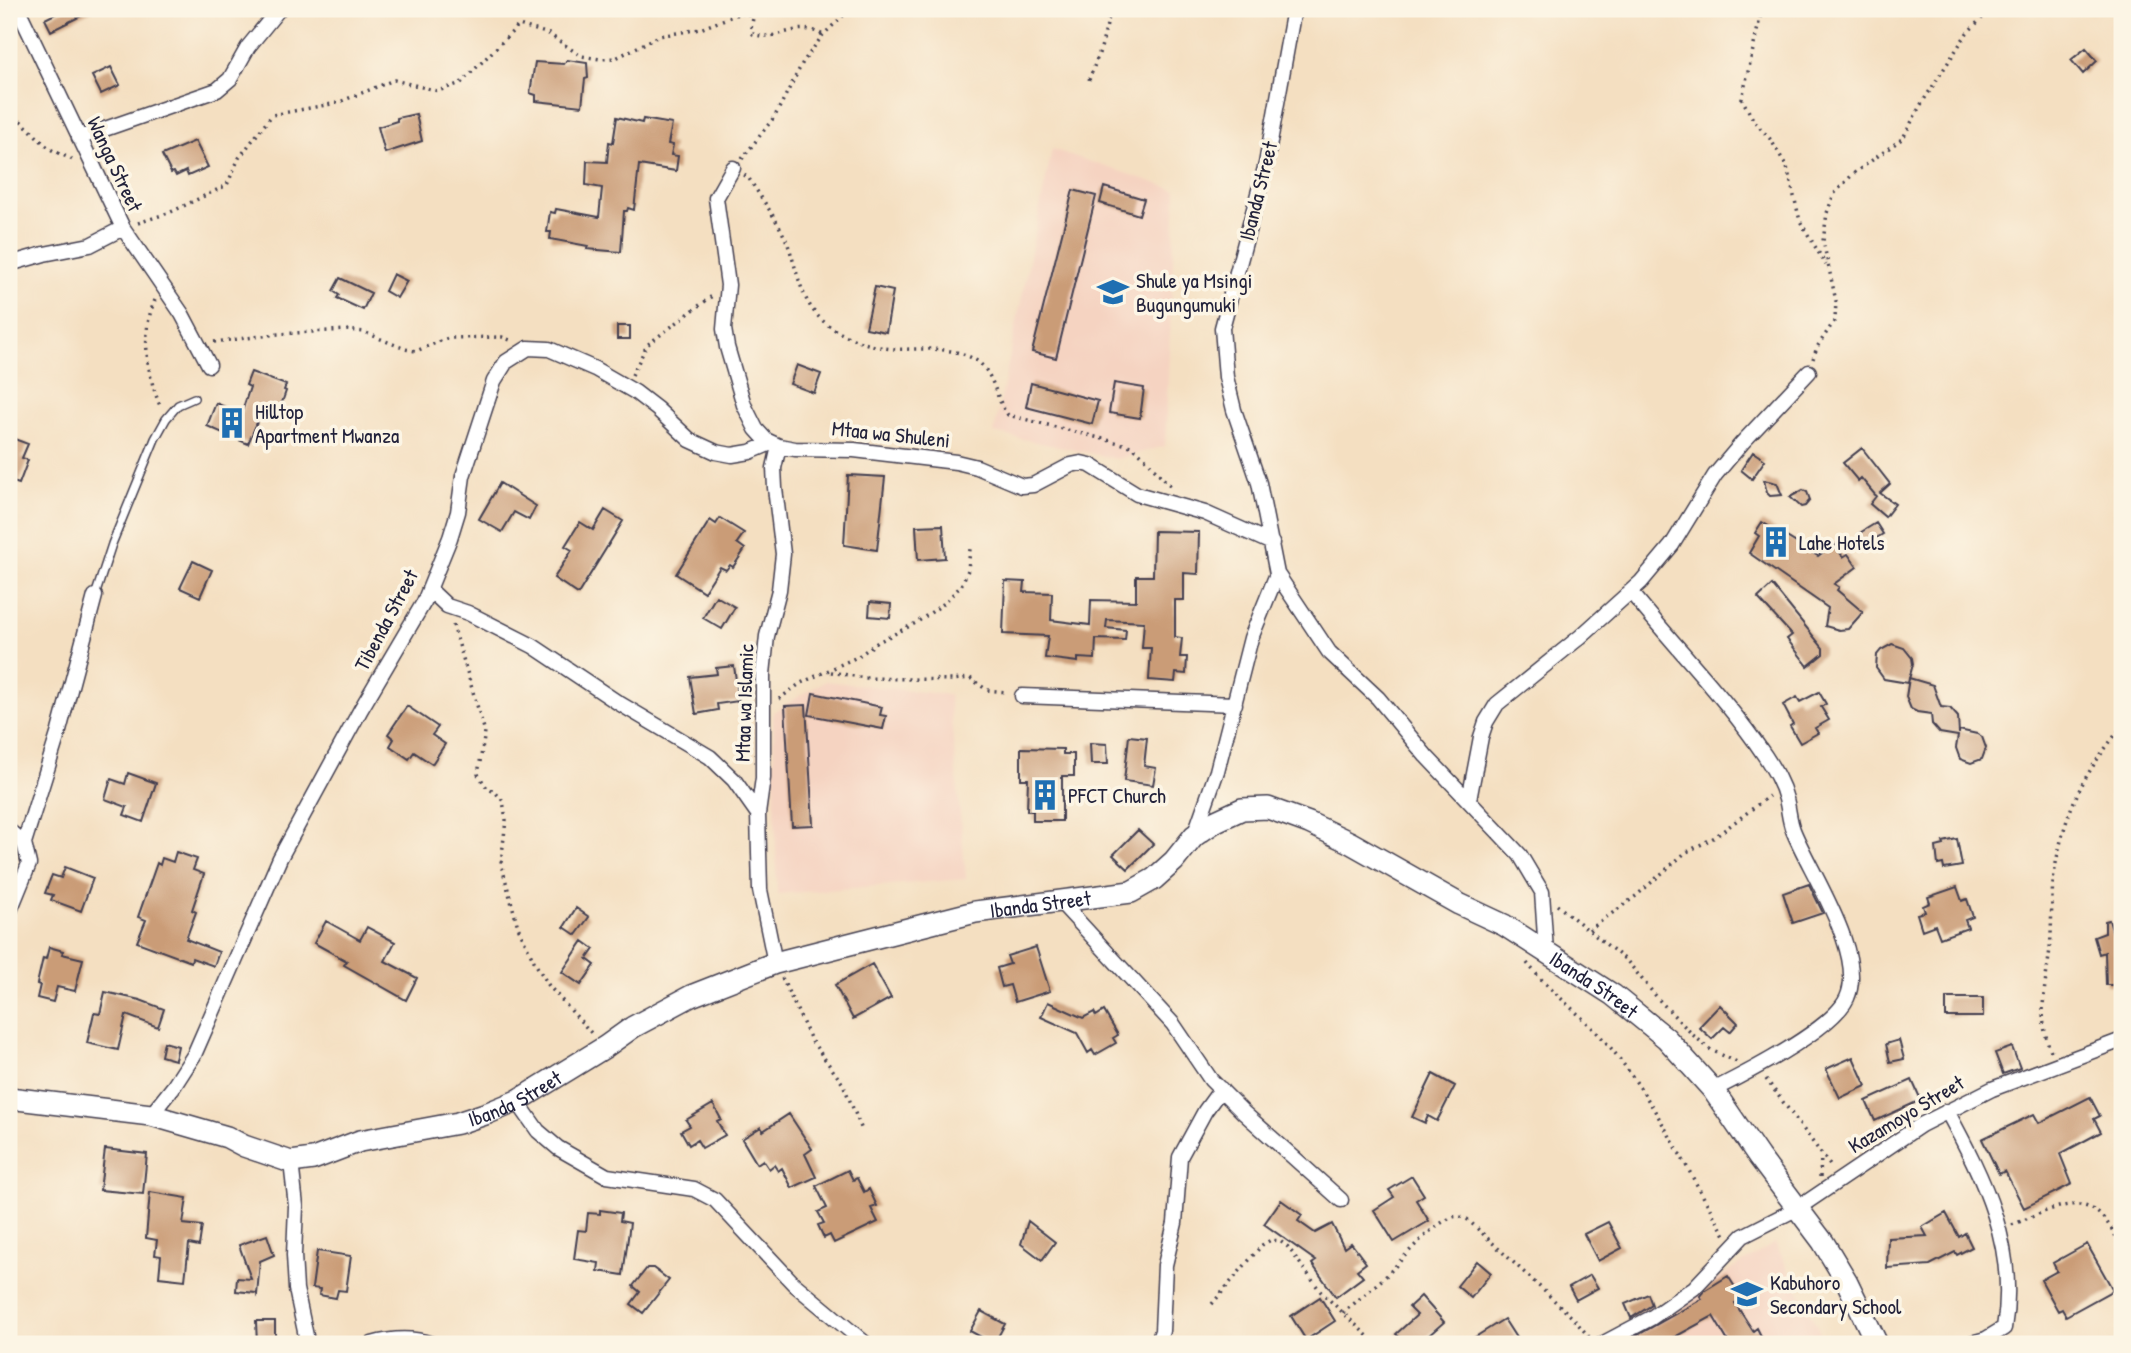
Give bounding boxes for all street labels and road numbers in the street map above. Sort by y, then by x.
street label: Wanga Street [80,112,150,217]
street label: Ibanda Street [1232,138,1285,244]
street label: Mtaa wa Shuleni [830,413,952,455]
street label: Tibenda Street [347,563,425,676]
street label: Mtaa wa Islamic [727,643,761,762]
street label: Ibanda Street [988,883,1093,924]
street label: Ibanda Street [1544,944,1645,1025]
street label: Ibanda Street [464,1062,567,1133]
street label: Kazamoyo Street [1843,1068,1970,1160]

